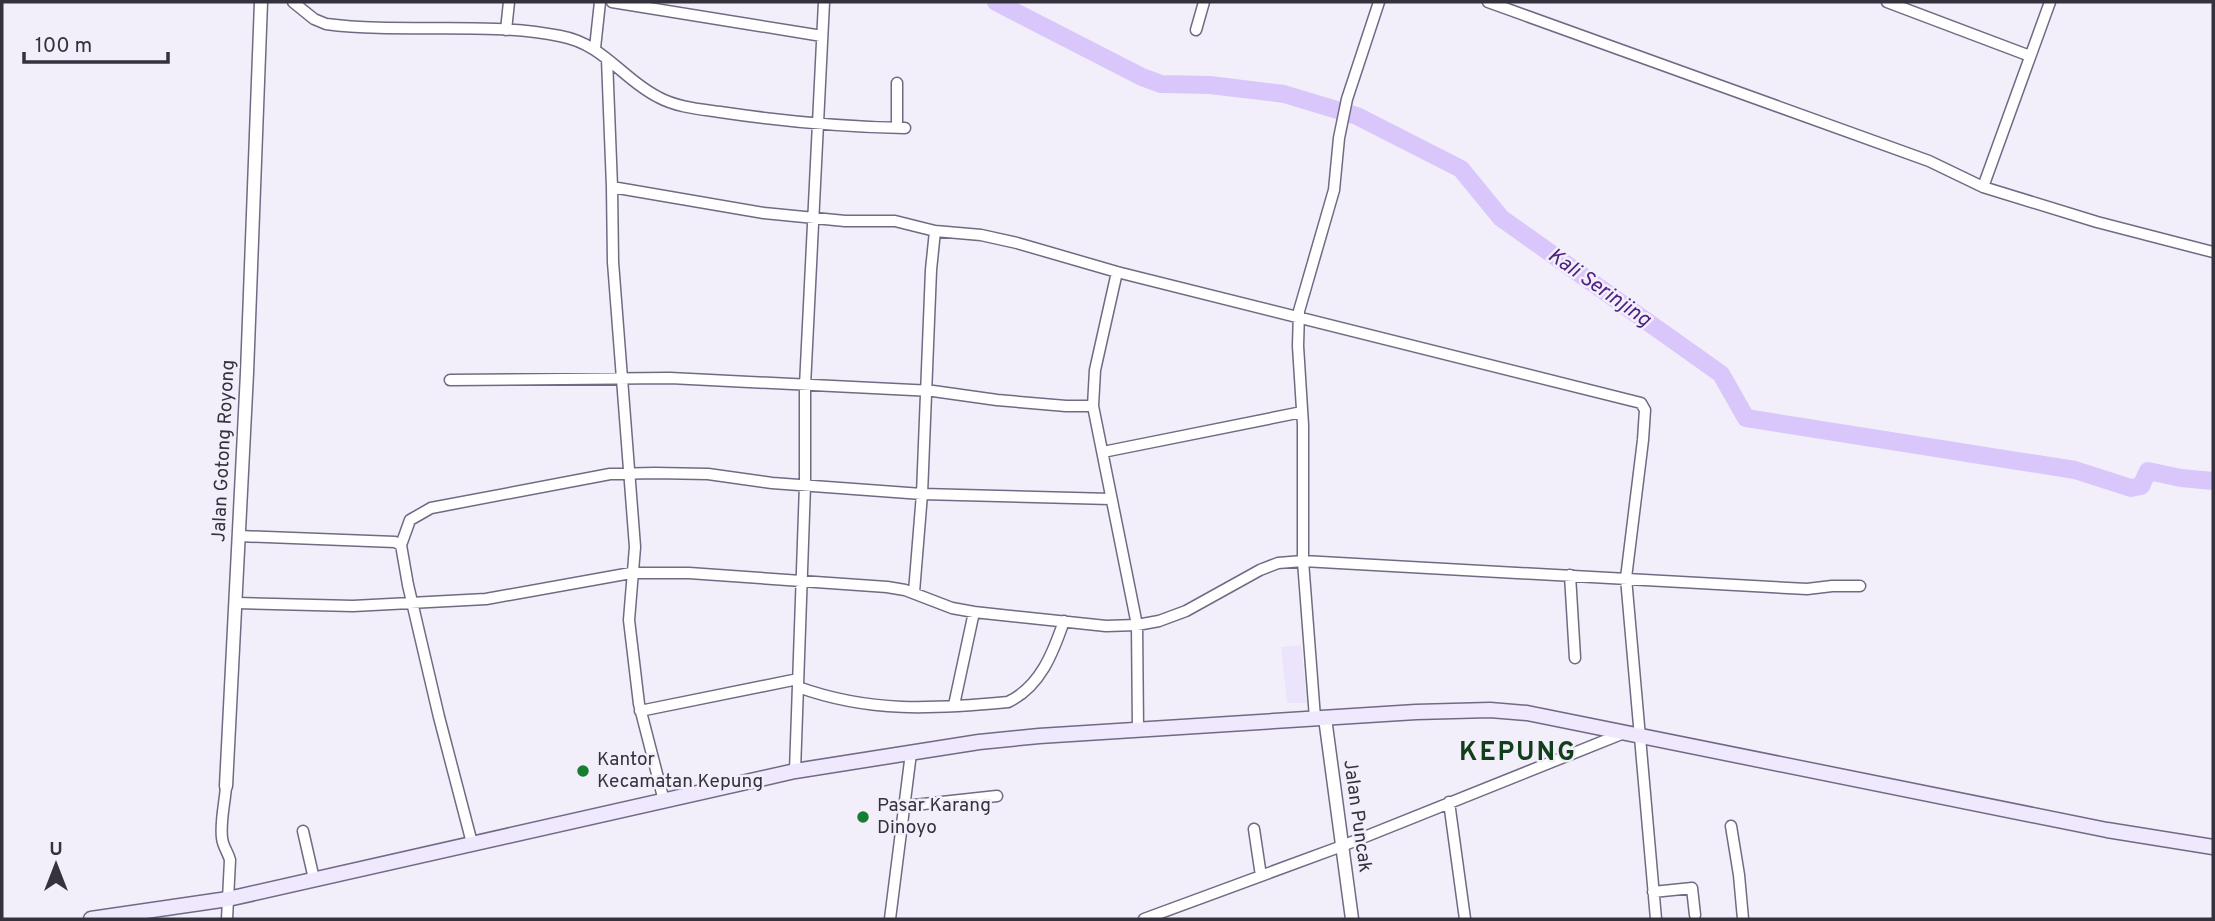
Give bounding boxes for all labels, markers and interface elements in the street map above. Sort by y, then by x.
scale bar [24,21,168,65]
text: 100 m [35,33,92,60]
water label: Kali Serinjing [1542,243,1656,334]
street label: Jalan Gotong Royong [207,359,241,543]
district label: KEPUNG [1459,737,1577,770]
place label: Kantor Kecamatan Kepung [597,748,763,794]
street label: Jalan Puncak [1337,758,1377,874]
marker: Kantor Kecamatan Kepung [575,763,591,779]
place label: Pasar Karang Dinoyo [877,794,991,840]
marker: Pasar Karang Dinoyo [855,809,871,825]
north arrow [21,830,91,900]
text: U [49,838,63,862]

